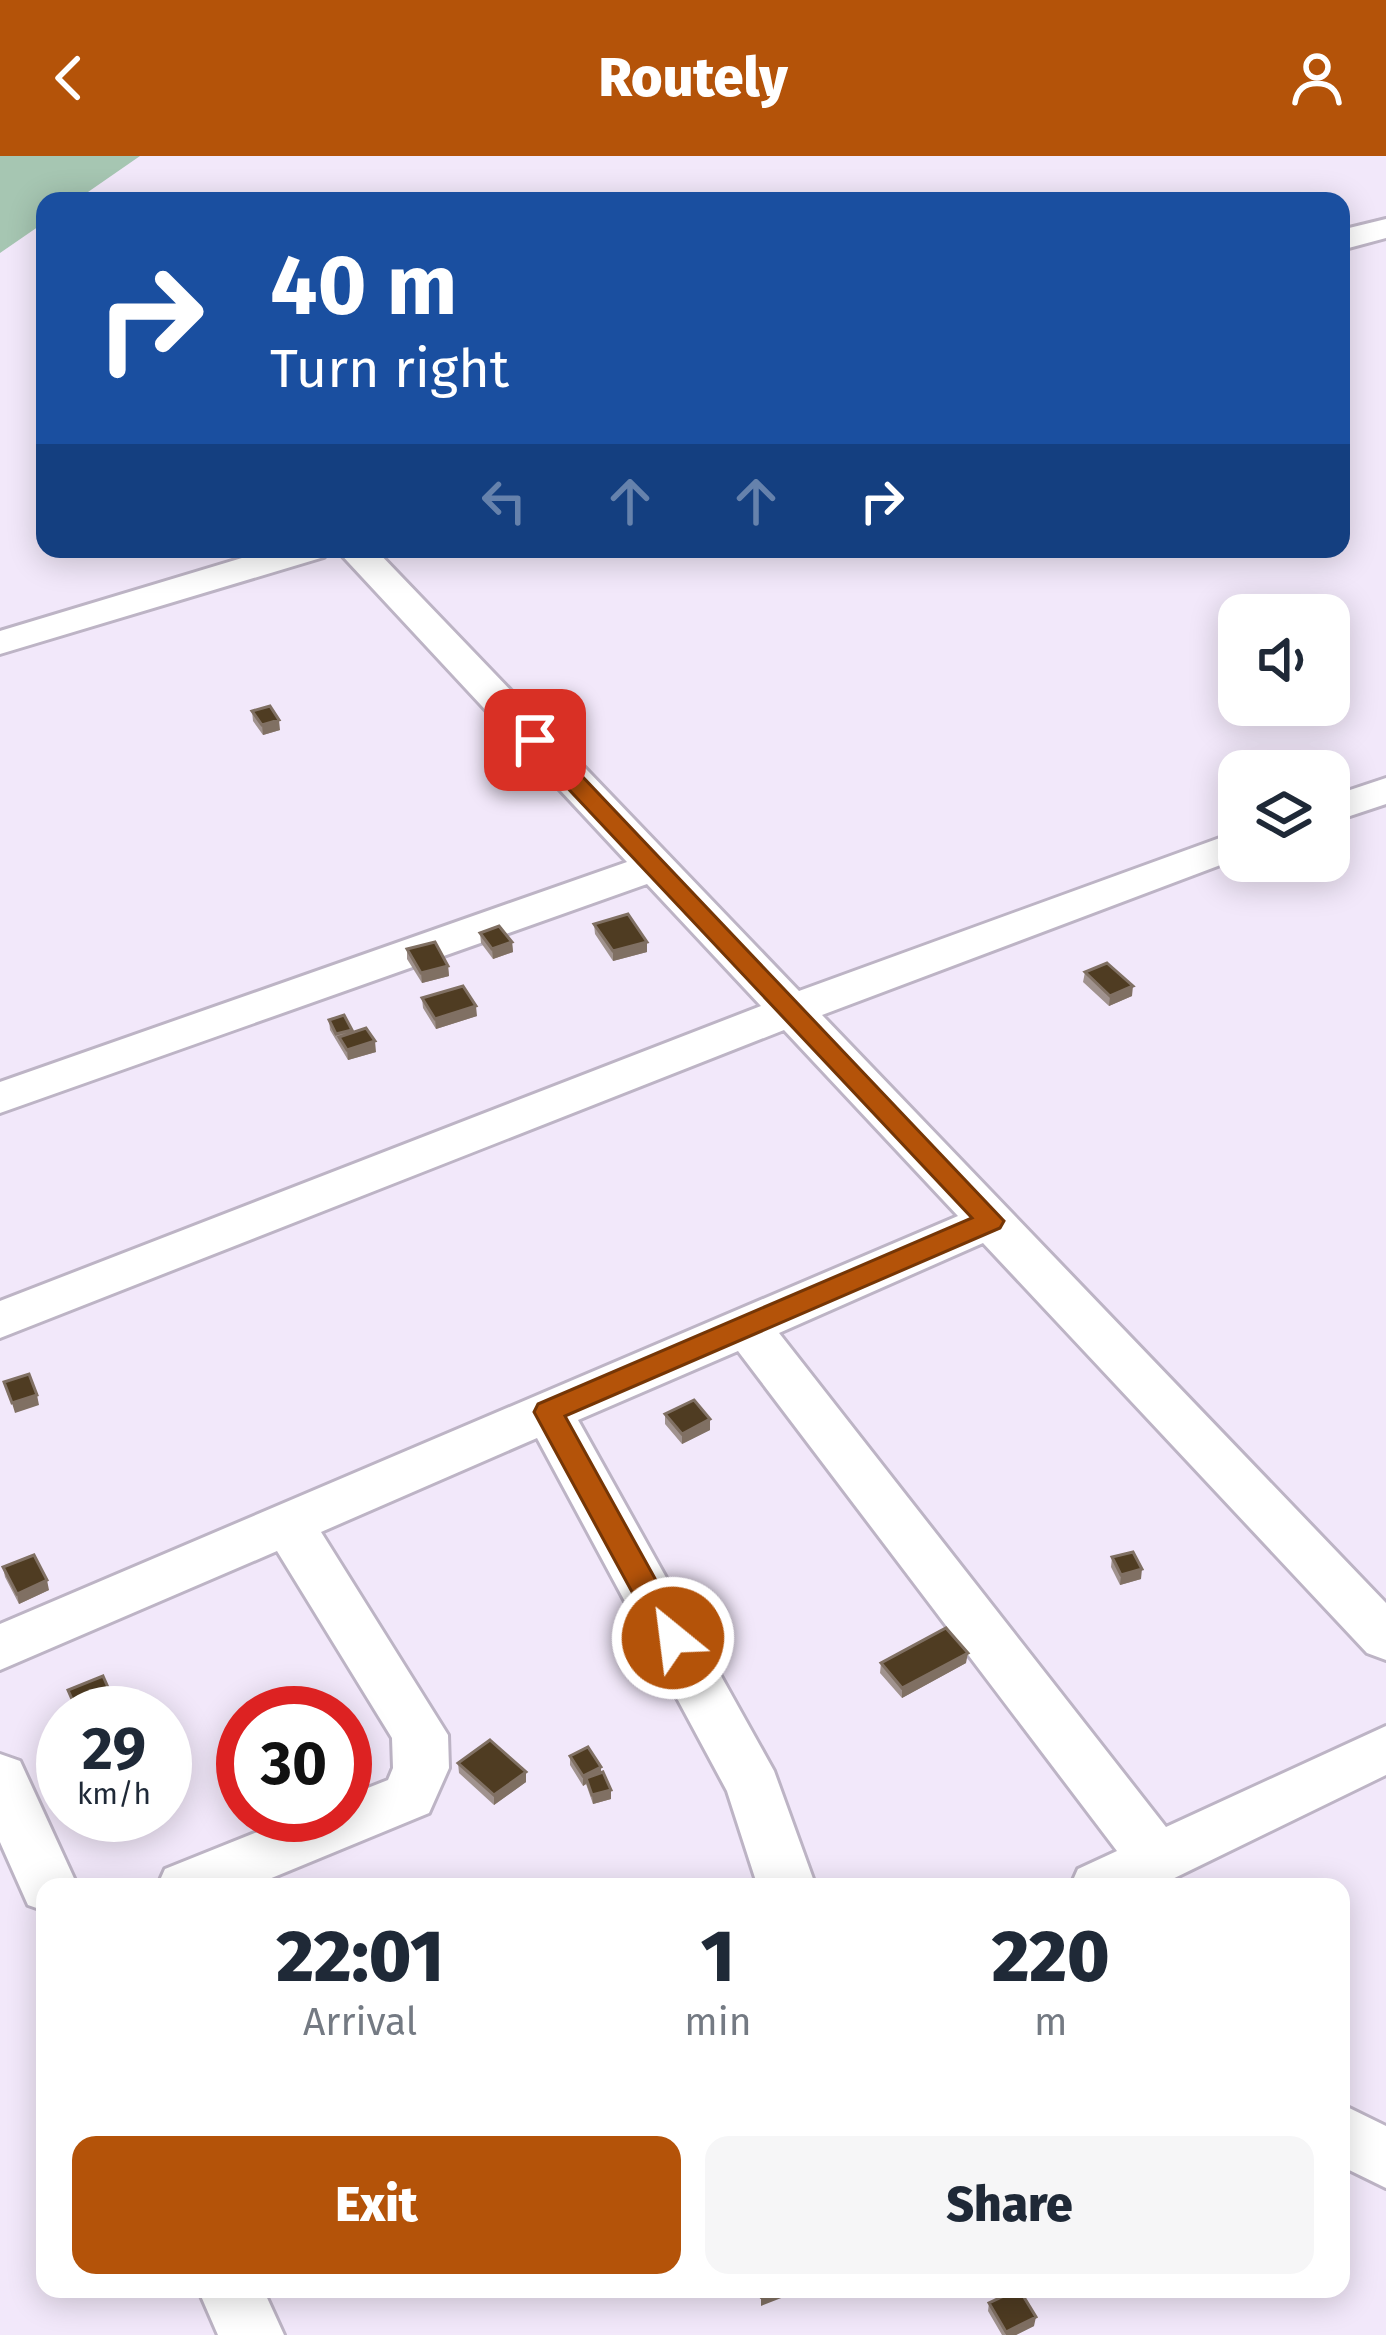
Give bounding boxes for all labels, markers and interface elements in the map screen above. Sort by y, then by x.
icon: back [36,45,102,111]
icon: person [1284,45,1350,111]
text: Routely [598,46,788,110]
text: 40 m [270,235,458,336]
icon: right [72,240,228,396]
text: Turn right [270,337,509,401]
icon: left [471,468,537,534]
icon: ahead [597,468,663,534]
icon: ahead [723,468,789,534]
icon: right [849,468,915,534]
map controls [1218,594,1350,882]
button: sound [1218,594,1350,726]
pin [484,689,586,791]
icon: arrive [502,707,568,773]
button: layers [1218,750,1350,882]
position arrow [610,1575,736,1701]
speed limit sign: 30 [216,1686,372,1842]
text: 29 [82,1713,146,1785]
text: km/h [77,1776,151,1812]
text: 22:01 [276,1914,444,2000]
text: 1 [701,1914,735,2000]
text: 220 [992,1914,1110,2000]
text: Arrival [303,1999,417,2045]
text: min [684,1999,752,2045]
text: m [1034,1999,1067,2045]
button: Exit [72,2136,681,2274]
button: Share [705,2136,1314,2274]

